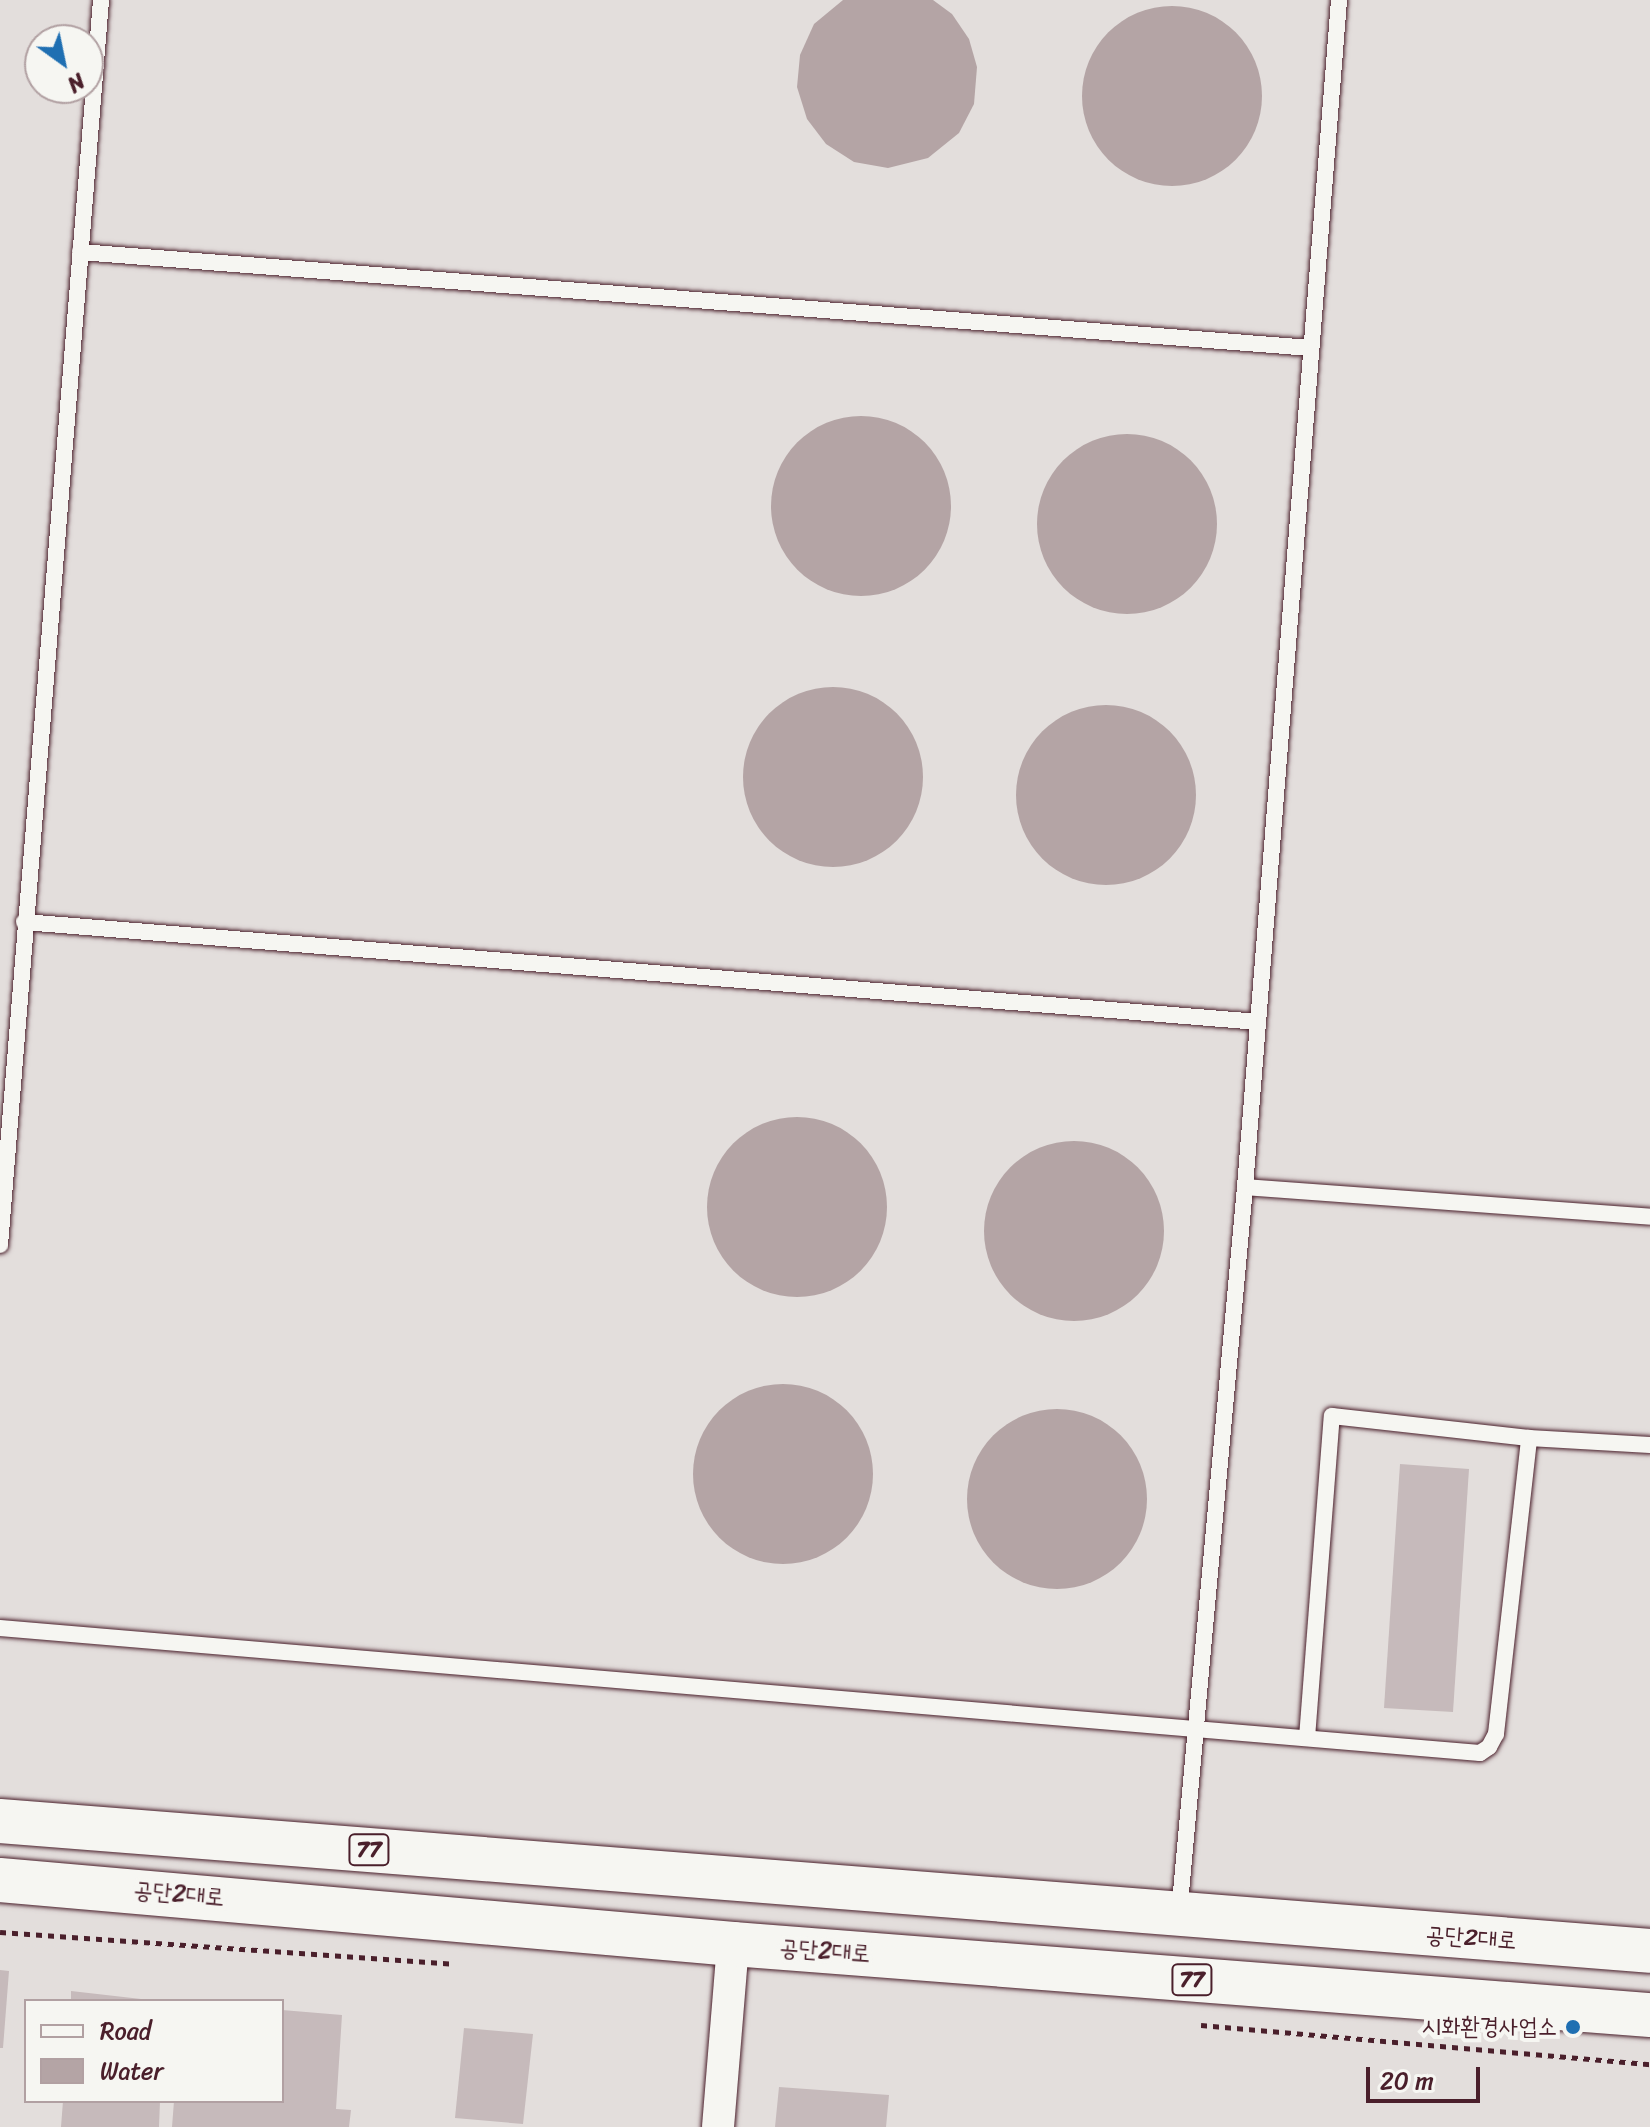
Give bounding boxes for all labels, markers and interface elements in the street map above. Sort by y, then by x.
north arrow [24,24,104,104]
text: N [59,62,93,103]
road number: 77 [347,1832,391,1868]
street label: 공단2대로 [132,1876,226,1912]
street label: 공단2대로 [1425,1920,1517,1956]
street label: 공단2대로 [779,1933,871,1969]
road number: 77 [1170,1962,1214,1998]
legend [24,1999,284,2103]
text: Road [100,2010,151,2052]
place label: 시화환경사업소 [1422,2013,1557,2041]
marker: 시화환경사업소 [1564,2018,1582,2036]
text: Water [100,2050,163,2092]
scale bar [1370,2051,1484,2101]
text: 20 m [1380,2060,1434,2102]

